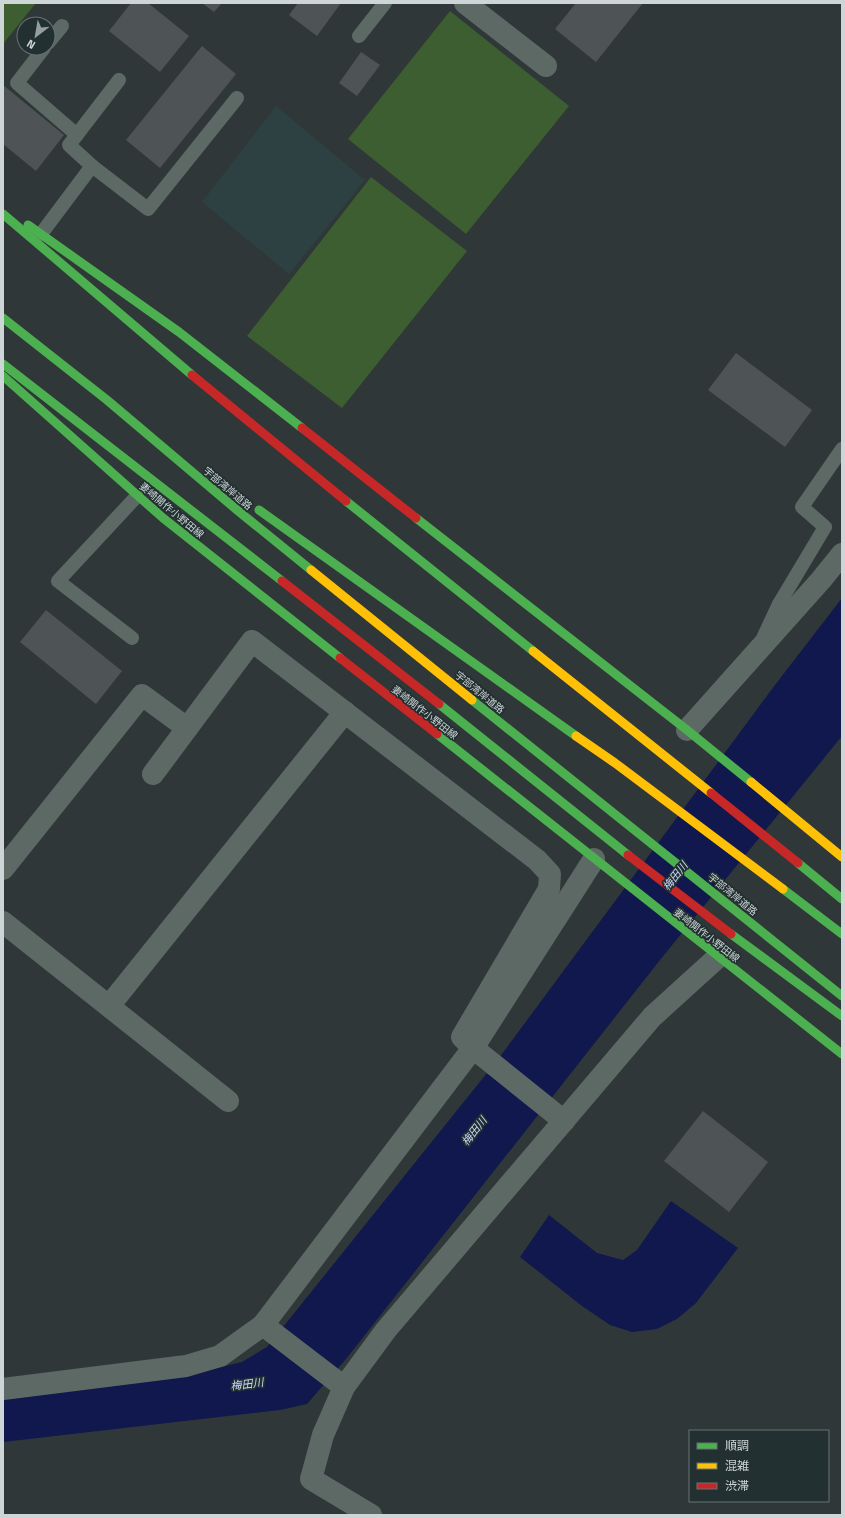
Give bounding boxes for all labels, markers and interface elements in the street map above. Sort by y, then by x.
north arrow [16,16,56,56]
text: N [23,36,38,53]
street label: 宇部湾岸道路 [200,463,255,513]
street label: 妻崎開作小野田線 [136,479,207,542]
street label: 宇部湾岸道路 [452,668,508,717]
street label: 妻崎開作小野田線 [389,682,461,743]
water label: 梅田川 [659,857,692,894]
street label: 宇部湾岸道路 [705,870,761,919]
street label: 妻崎開作小野田線 [671,905,743,966]
water label: 梅田川 [458,1112,491,1149]
water label: 梅田川 [230,1374,265,1394]
legend [689,1430,829,1502]
text: 順調 [725,1436,749,1455]
text: 混雑 [725,1456,749,1475]
text: 渋滞 [725,1476,749,1495]

